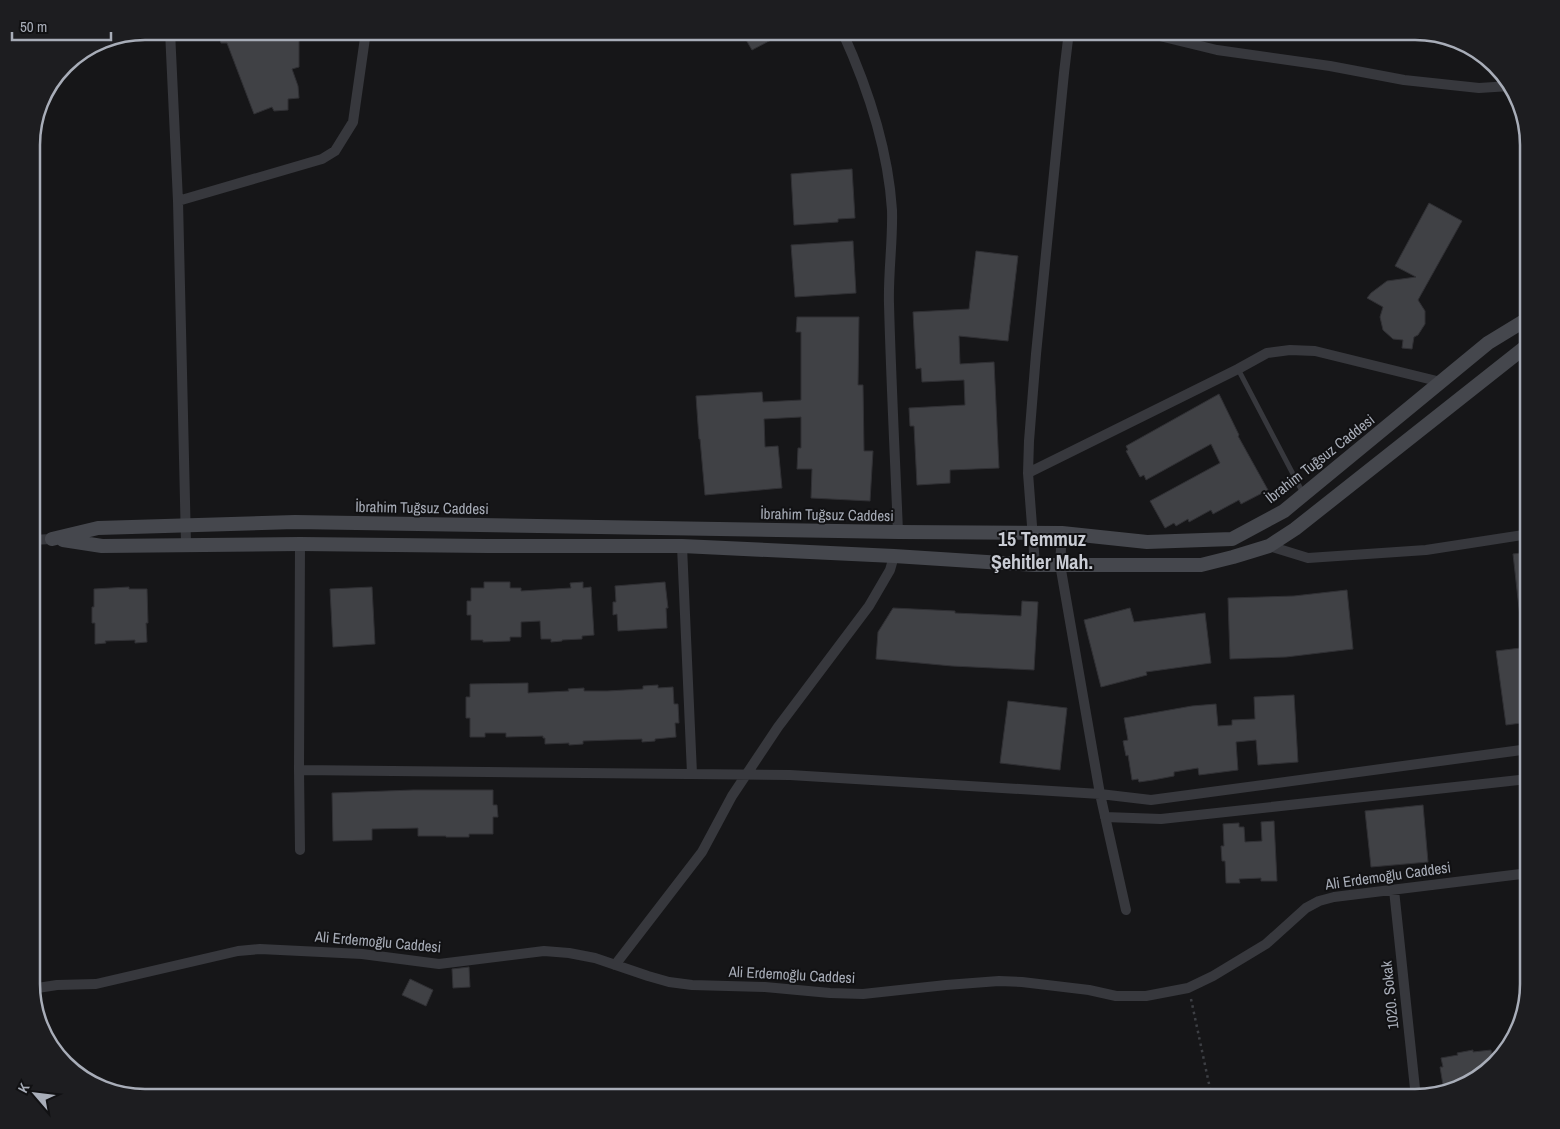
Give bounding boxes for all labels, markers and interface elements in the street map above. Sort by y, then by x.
scale bar [12,10,111,42]
text: 50 m [20,16,47,37]
street label: İbrahim Tuğsuz Caddesi [1261,409,1379,508]
street label: İbrahim Tuğsuz Caddesi [355,496,489,519]
street label: İbrahim Tuğsuz Caddesi [760,503,894,526]
district label: 15 Temmuz Şehitler Mah. [991,525,1093,575]
street label: Ali Erdemoğlu Caddesi [1323,856,1452,895]
street label: Ali Erdemoğlu Caddesi [313,925,442,957]
street label: 1020. Sokak [1375,959,1404,1030]
street label: Ali Erdemoğlu Caddesi [727,961,856,988]
north arrow [10,1069,60,1119]
text: K [14,1079,34,1096]

